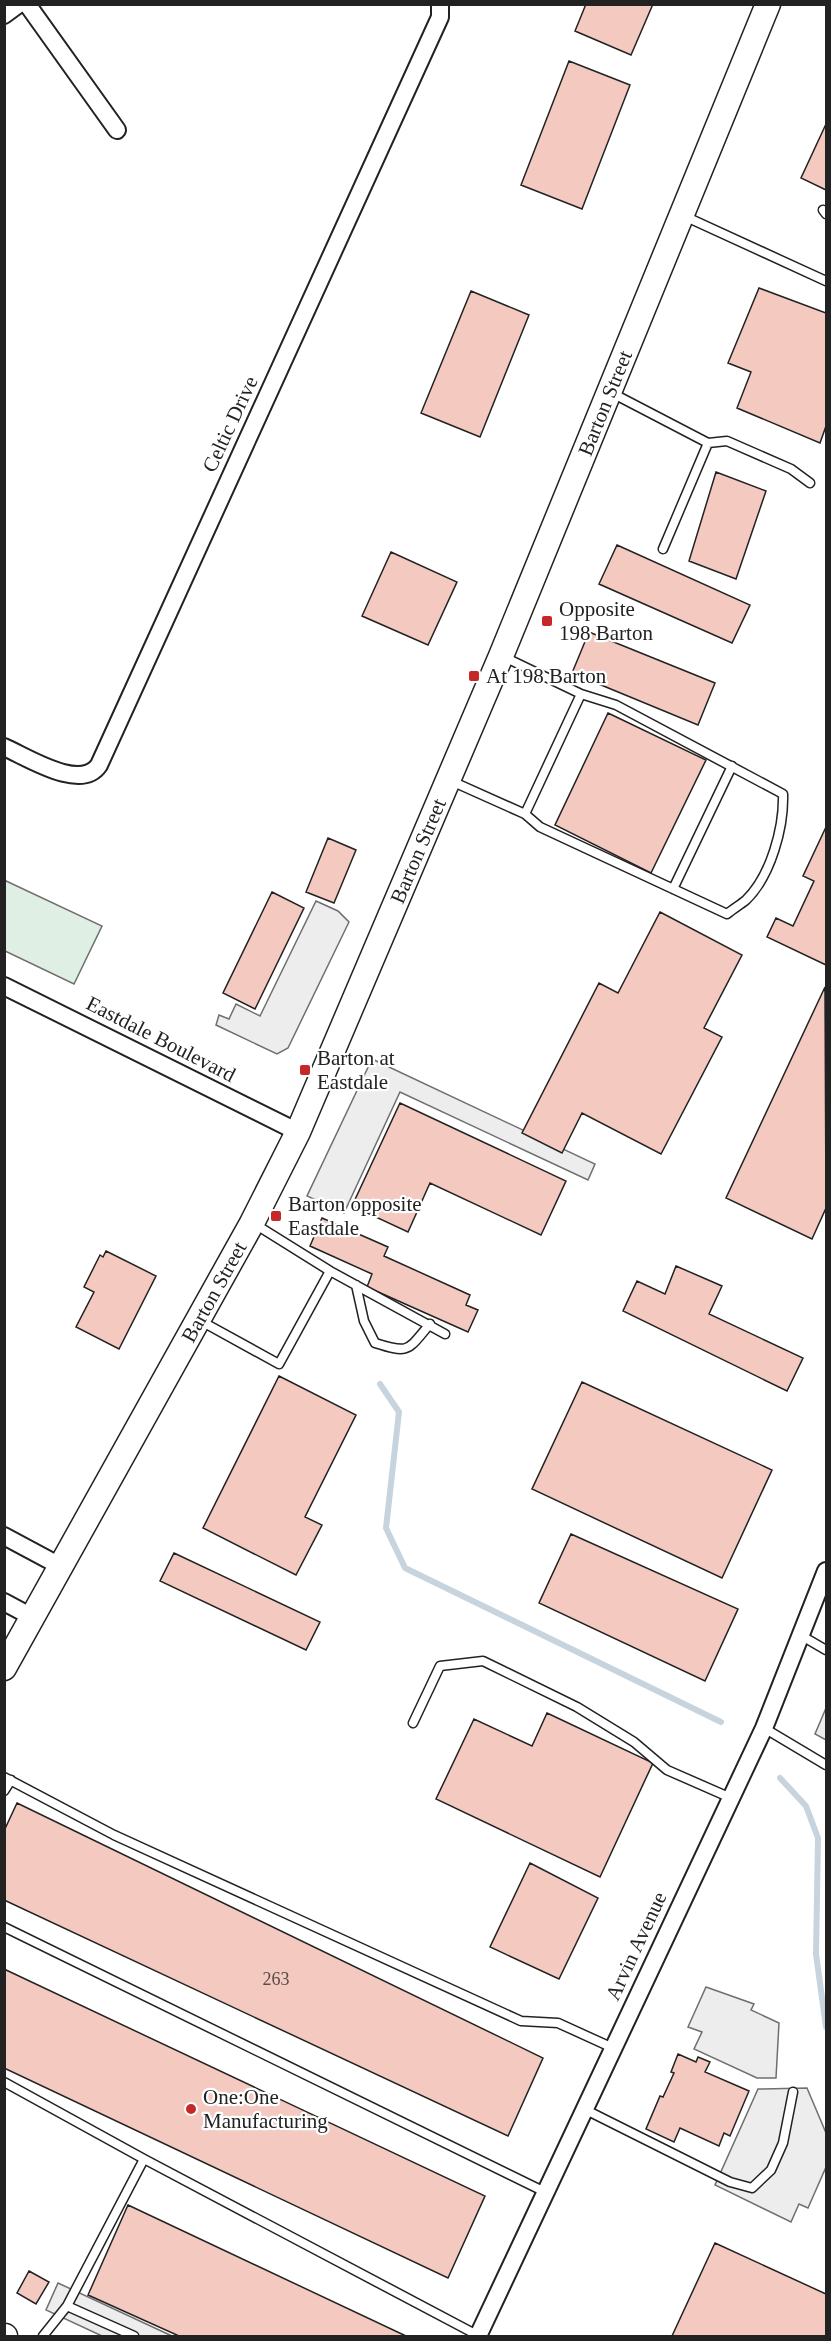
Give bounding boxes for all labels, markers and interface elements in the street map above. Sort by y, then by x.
street label: Barton Street [573,347,637,459]
street label: Celtic Drive [197,372,263,476]
place label: Opposite 198 Barton [559,597,653,645]
marker: Opposite 198 Barton [540,614,554,628]
place label: At 198 Barton [486,664,607,688]
marker: At 198 Barton [467,669,481,683]
street label: Barton Street [385,795,451,907]
street label: Eastdale Boulevard [83,991,240,1087]
place label: Barton at Eastdale [317,1046,395,1094]
marker: Barton at Eastdale [298,1063,312,1077]
place label: Barton opposite Eastdale [288,1192,422,1240]
marker: Barton opposite Eastdale [269,1209,283,1223]
street label: Barton Street [177,1237,252,1347]
street label: Arvin Avenue [600,1888,672,2004]
house number: 263 [263,1969,290,1989]
place label: One:One Manufacturing [203,2085,328,2133]
marker: One:One Manufacturing [184,2102,198,2116]

